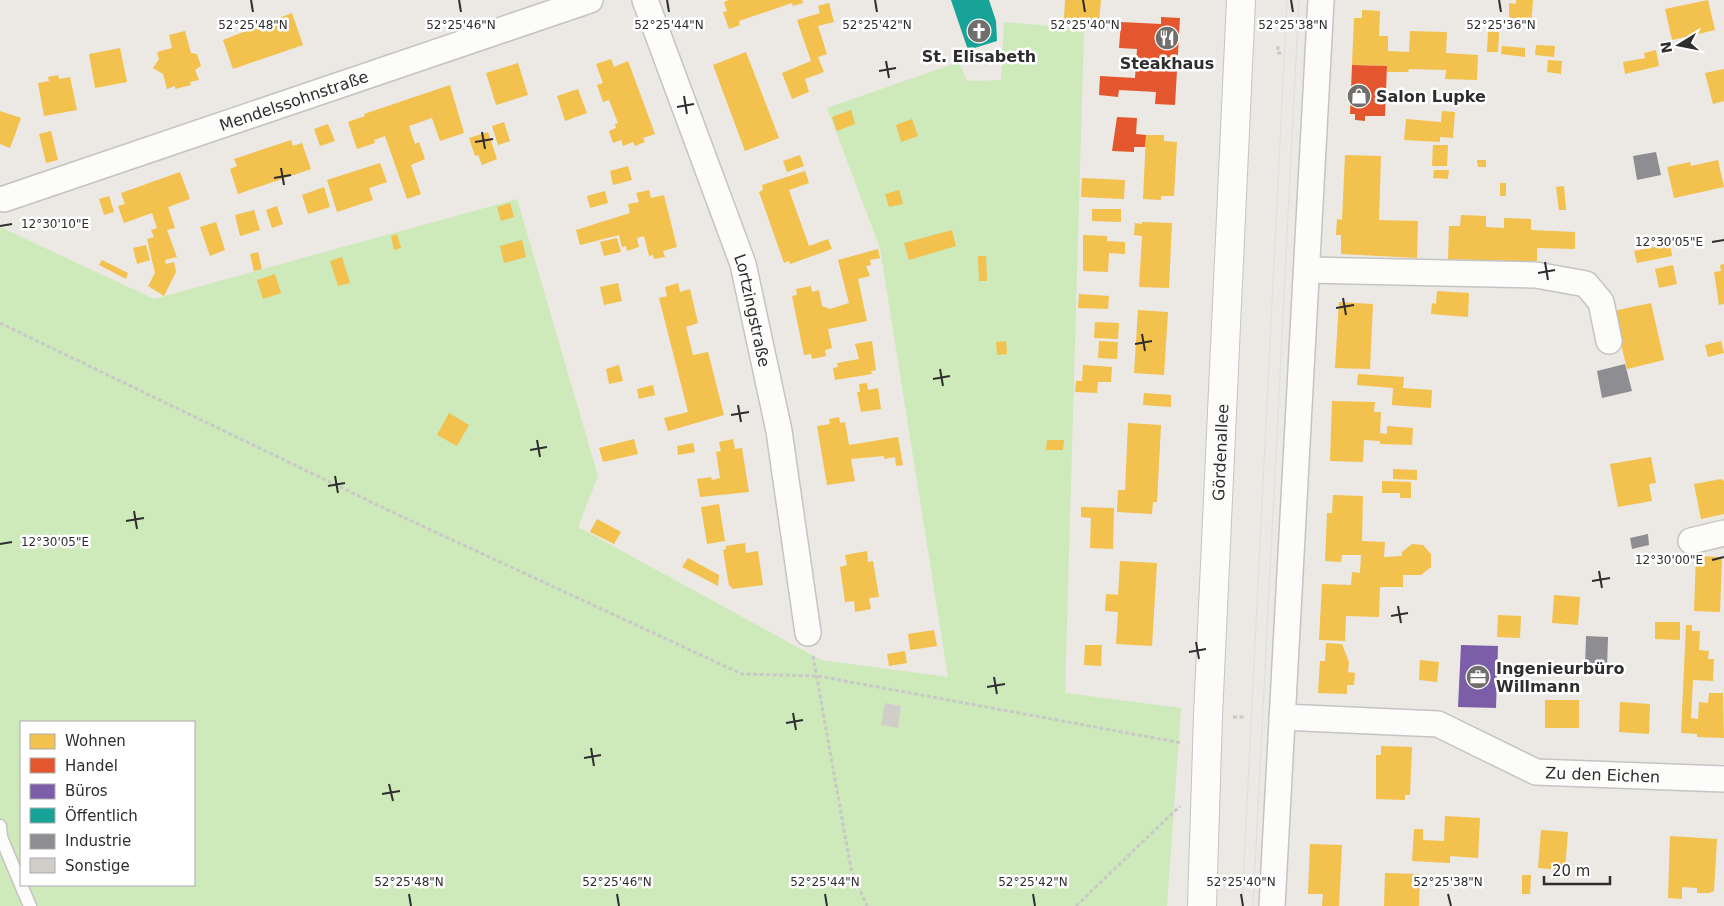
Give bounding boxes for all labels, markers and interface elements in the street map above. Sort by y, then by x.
text: 52°25'48"N [218,18,288,32]
text: 52°25'46"N [426,18,496,32]
text: 52°25'44"N [634,18,704,32]
text: 52°25'42"N [842,18,912,32]
church icon: St. Elisabeth [966,18,992,44]
text: 52°25'40"N [1050,18,1120,32]
text: 52°25'38"N [1258,18,1328,32]
text: 52°25'36"N [1466,18,1536,32]
north arrow [1654,20,1704,70]
restaurant icon: Steakhaus [1154,25,1180,51]
text: N [1657,40,1675,54]
place label: St. Elisabeth [922,47,1036,66]
place label: Steakhaus [1120,54,1214,73]
street label: Mendelssohnstraße [217,67,371,135]
shop icon: Salon Lupke [1346,83,1372,109]
place label: Salon Lupke [1376,87,1486,106]
text: 12°30'10"E [21,217,89,231]
text: 12°30'05"E [1635,235,1703,249]
street label: Lortzingstraße [730,251,774,369]
street label: Gördenallee [1209,403,1232,501]
text: 12°30'05"E [21,535,89,549]
text: 12°30'00"E [1635,553,1703,567]
place label: Ingenieurbüro Willmann [1496,659,1624,696]
office icon: Ingenieurbüro Willmann [1465,664,1491,690]
legend [20,721,195,886]
text: Wohnen [65,732,126,750]
text: Handel [65,757,118,775]
street label: Zu den Eichen [1545,763,1660,787]
text: Büros [65,782,108,800]
text: Öffentlich [65,806,138,825]
text: Industrie [65,832,131,850]
scale bar [1544,854,1610,886]
text: Sonstige [65,857,130,875]
text: 20 m [1552,862,1590,880]
text: 52°25'48"N [374,875,444,889]
text: 52°25'46"N [582,875,652,889]
text: 52°25'44"N [790,875,860,889]
text: 52°25'42"N [998,875,1068,889]
text: 52°25'40"N [1206,875,1276,889]
text: 52°25'38"N [1413,875,1483,889]

